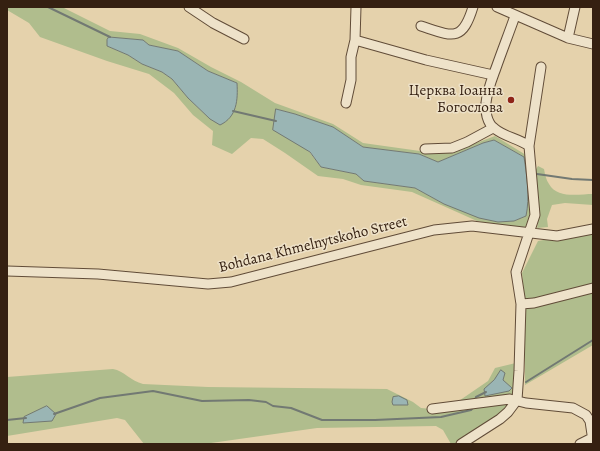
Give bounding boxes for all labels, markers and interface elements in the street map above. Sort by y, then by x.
place label: Церква Іоанна Богослова [409,82,503,117]
marker: Церква Іоанна Богослова [506,95,516,105]
street label: Bohdana Khmelnytskoho Street [217,213,409,277]

